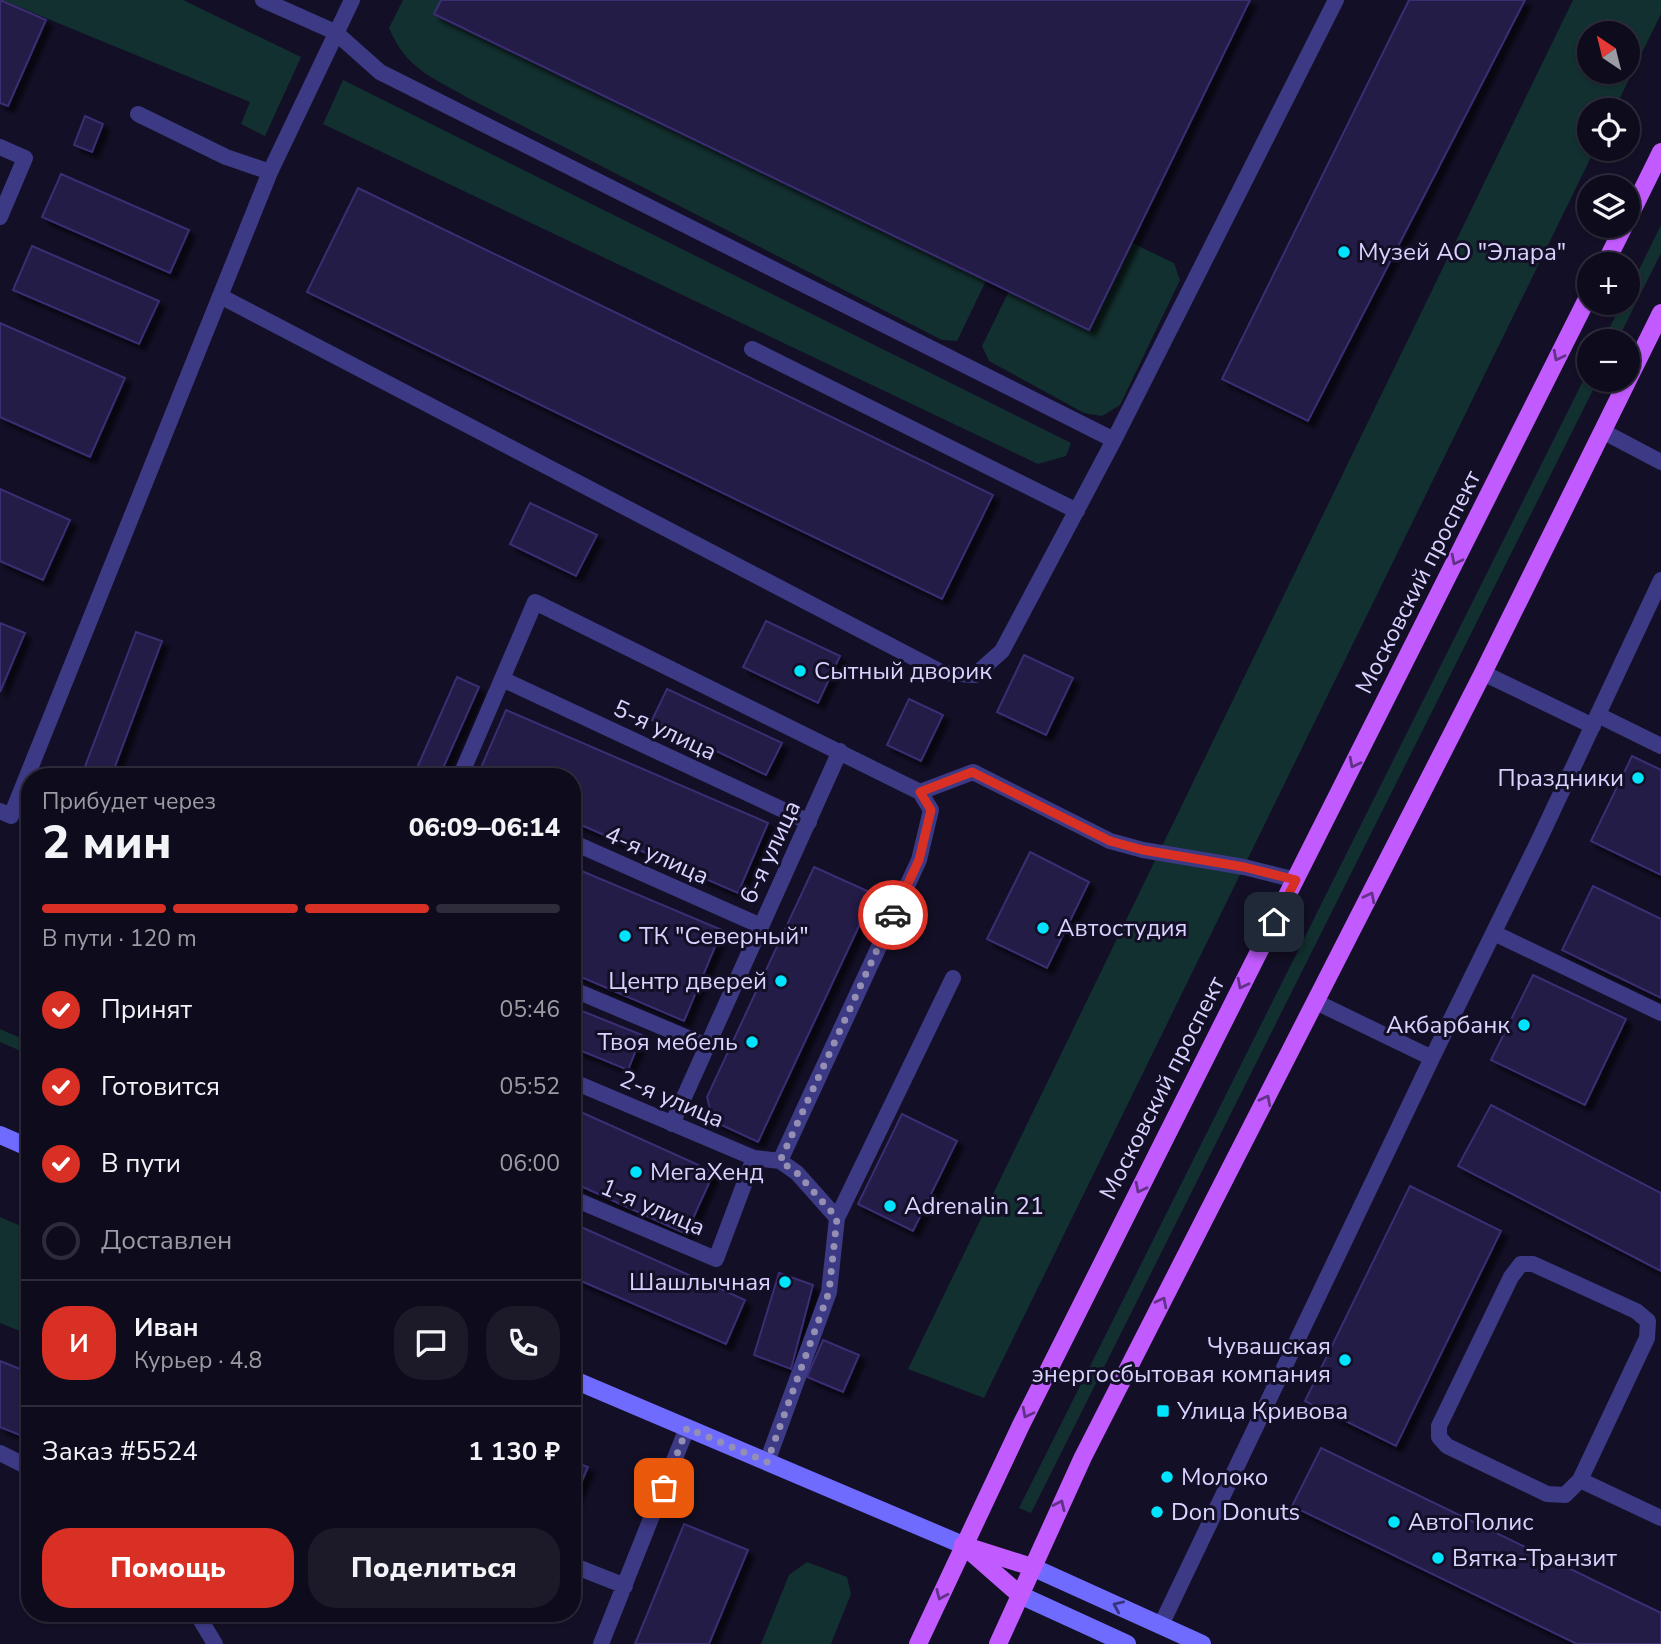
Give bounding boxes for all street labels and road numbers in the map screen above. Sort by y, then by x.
street label: Московский проспект [1348,465,1488,699]
street label: 5-я улица [608,692,722,768]
street label: 6-я улица [732,795,808,909]
street label: 4-я улица [600,818,714,892]
street label: Московский проспект [1092,971,1232,1205]
street label: 2-я улица [615,1063,729,1135]
street label: 1-я улица [596,1171,710,1243]

